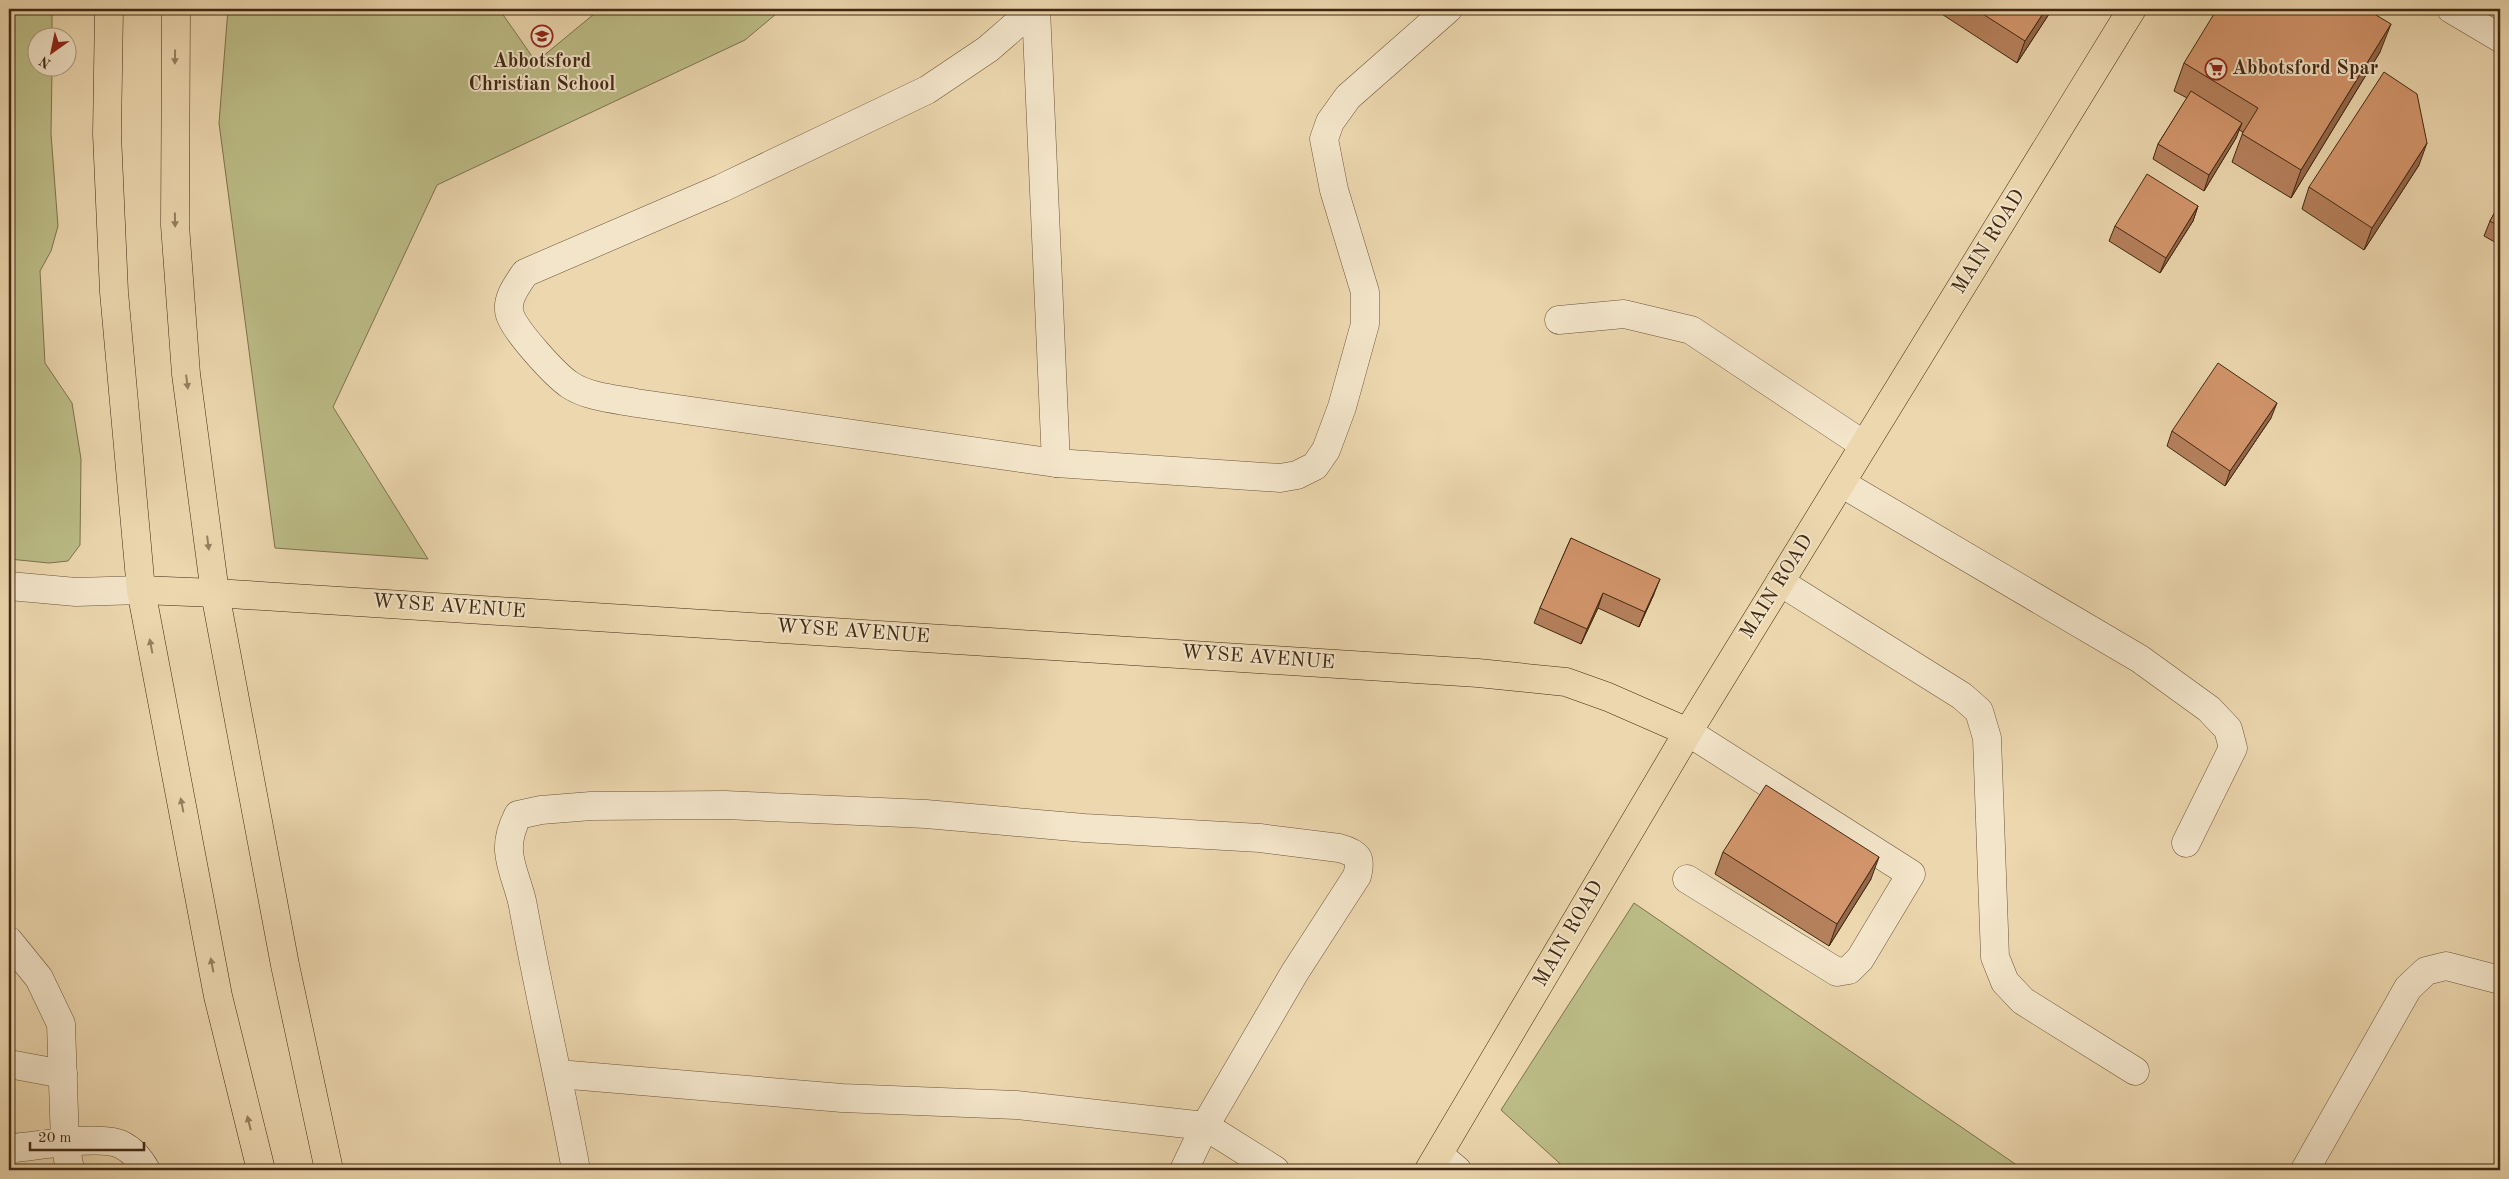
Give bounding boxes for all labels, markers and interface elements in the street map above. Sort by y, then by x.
school or university icon: Abbotsford Christian School [530,24,554,48]
north arrow [28,28,78,78]
one-way arrow [171,50,179,66]
place label: Abbotsford Christian School [469,52,615,95]
text: N [37,53,54,71]
supermarket icon: Abbotsford Spar [2204,57,2228,81]
place label: Abbotsford Spar [2232,59,2379,79]
street label: MAIN ROAD [1949,186,2029,298]
one-way arrow [171,212,179,228]
one-way arrow [183,374,191,390]
street label: MAIN ROAD [1737,531,1817,643]
one-way arrow [204,535,212,551]
street label: WYSE AVENUE [372,592,526,622]
street label: WYSE AVENUE [776,617,930,647]
one-way arrow [147,637,155,653]
street label: WYSE AVENUE [1181,643,1335,673]
one-way arrow [177,797,185,813]
street label: MAIN ROAD [1531,878,1607,990]
one-way arrow [208,956,216,972]
one-way arrow [245,1115,253,1130]
scale bar [30,1119,144,1151]
text: 20 m [38,1131,72,1146]

